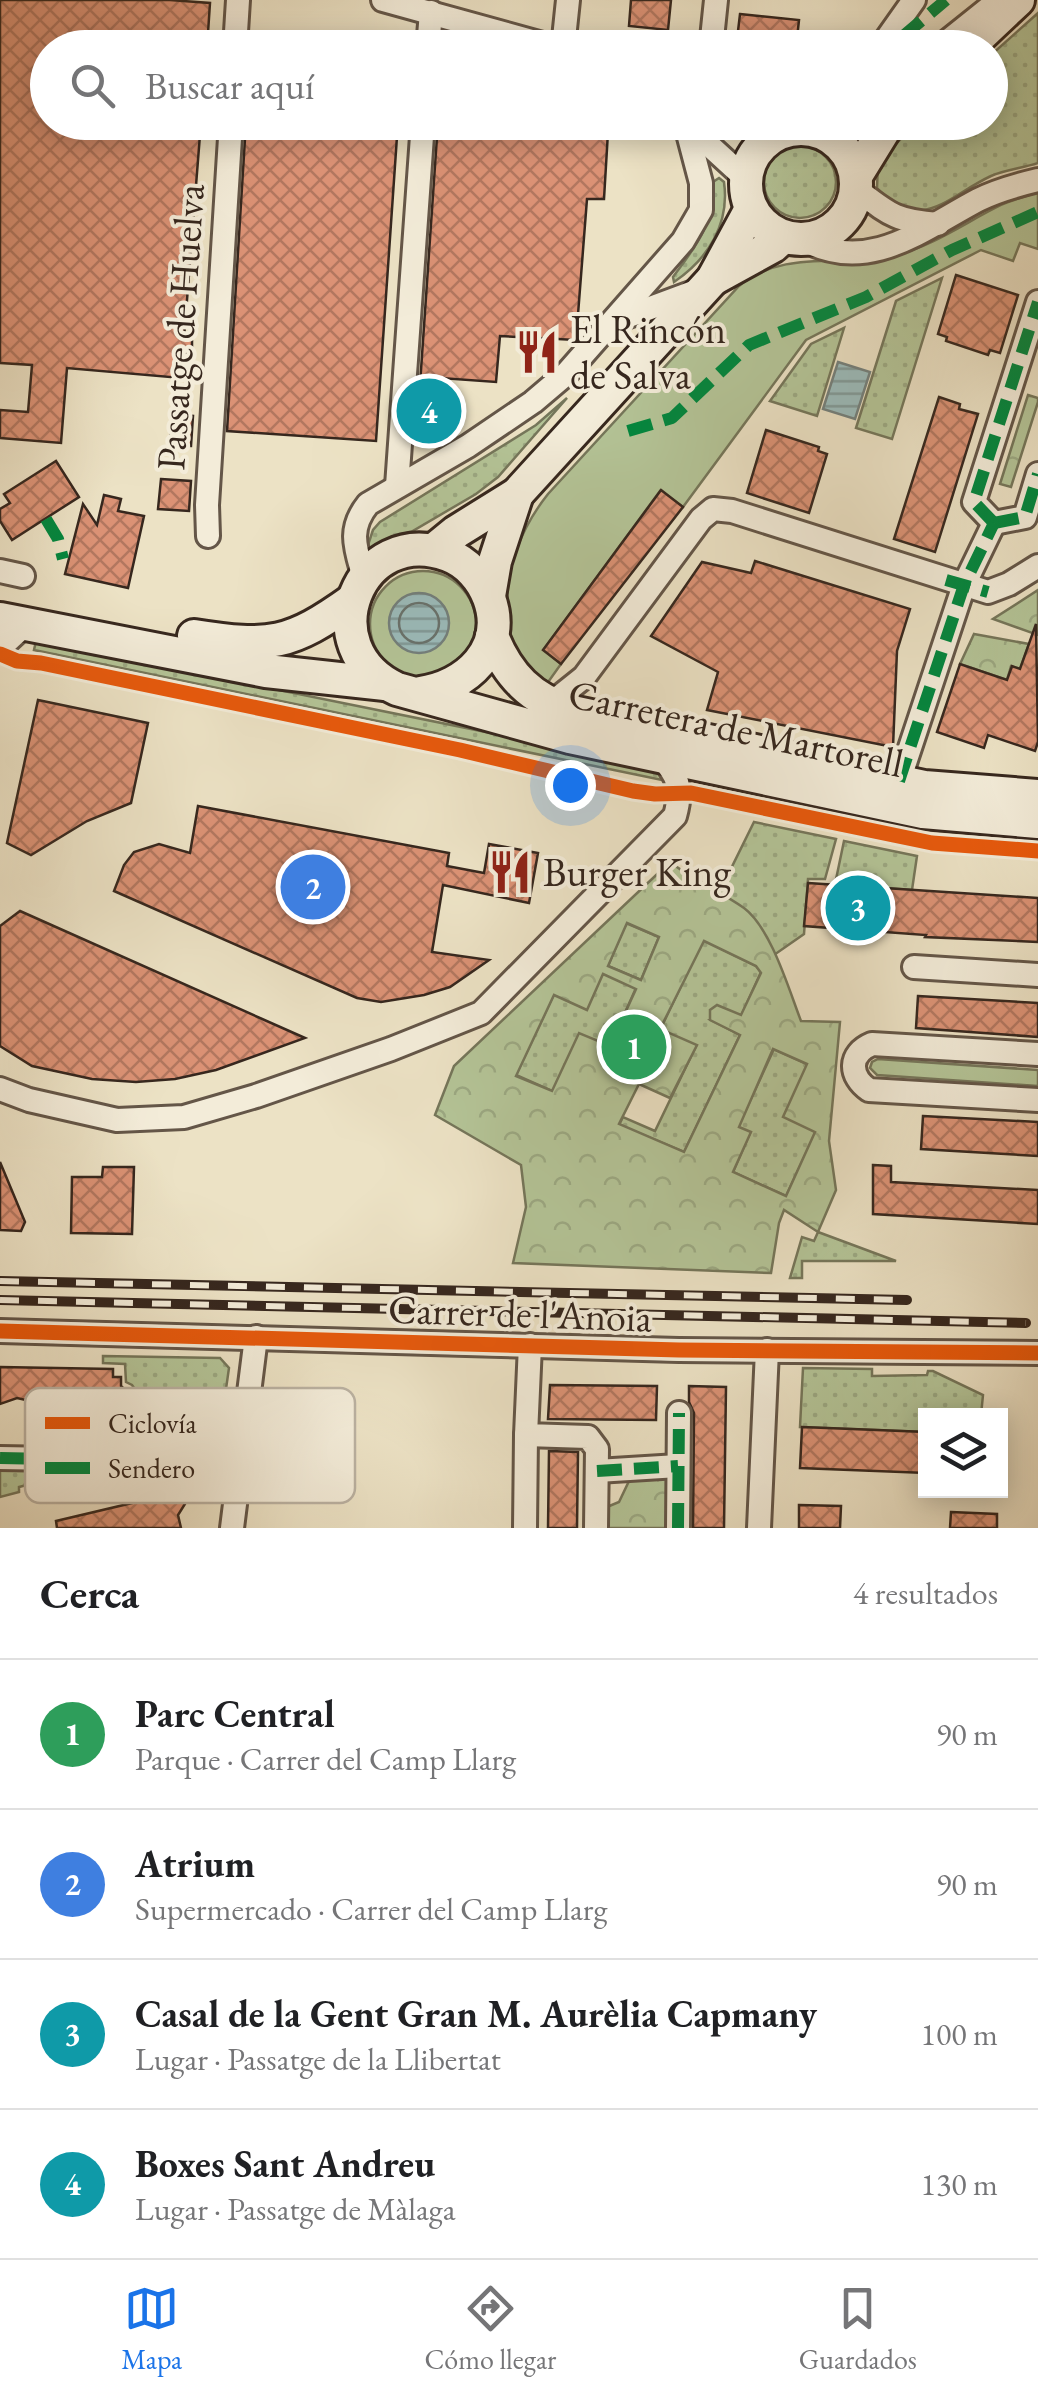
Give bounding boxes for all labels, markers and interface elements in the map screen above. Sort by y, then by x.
search box [30,30,1008,140]
icon: search [65,58,120,113]
text: Buscar aquí [145,61,314,110]
street label: Passatge de Huelva [144,182,216,472]
place label: El Rincón de Salva [570,303,726,401]
restaurant icon: El Rincón de Salva [513,328,561,376]
pin: 4 [396,374,462,448]
street label: Carretera de Martorell [564,667,908,789]
your location [545,760,596,811]
place label: Burger King [543,846,731,898]
restaurant icon: Burger King [486,848,534,896]
pin: 2 [280,850,346,924]
pin: 3 [826,870,890,946]
pin: 1 [602,1010,666,1084]
street label: Carrer de l'Anoia [387,1282,653,1344]
legend [25,1388,355,1503]
text: Ciclovía [108,1405,197,1441]
map controls [918,1408,1008,1498]
button: layers [918,1408,1008,1498]
text: Sendero [108,1450,195,1486]
text: Cerca [40,1566,139,1621]
text: 4 resultados [853,1572,998,1614]
text: Parc Central [135,1689,335,1738]
text: 1 [64,1713,81,1755]
text: 90 m [936,1713,998,1755]
text: Parque · Carrer del Camp Llarg [135,1738,516,1780]
text: Atrium [135,1839,255,1888]
text: 2 [64,1863,81,1905]
text: 90 m [936,1863,998,1905]
text: Supermercado · Carrer del Camp Llarg [135,1888,607,1930]
text: Casal de la Gent Gran M. Aurèlia Capmany [135,1989,817,2038]
text: 3 [64,2013,81,2055]
text: 100 m [921,2013,998,2055]
text: Lugar · Passatge de la Llibertat [135,2038,501,2080]
text: Boxes Sant Andreu [135,2139,435,2188]
text: 4 [64,2163,81,2205]
text: 130 m [921,2163,998,2205]
text: Lugar · Passatge de Màlaga [135,2188,455,2230]
tab: Mapa [121,2281,182,2377]
tab: Cómo llegar [424,2281,556,2377]
tab: Guardados [799,2281,917,2377]

